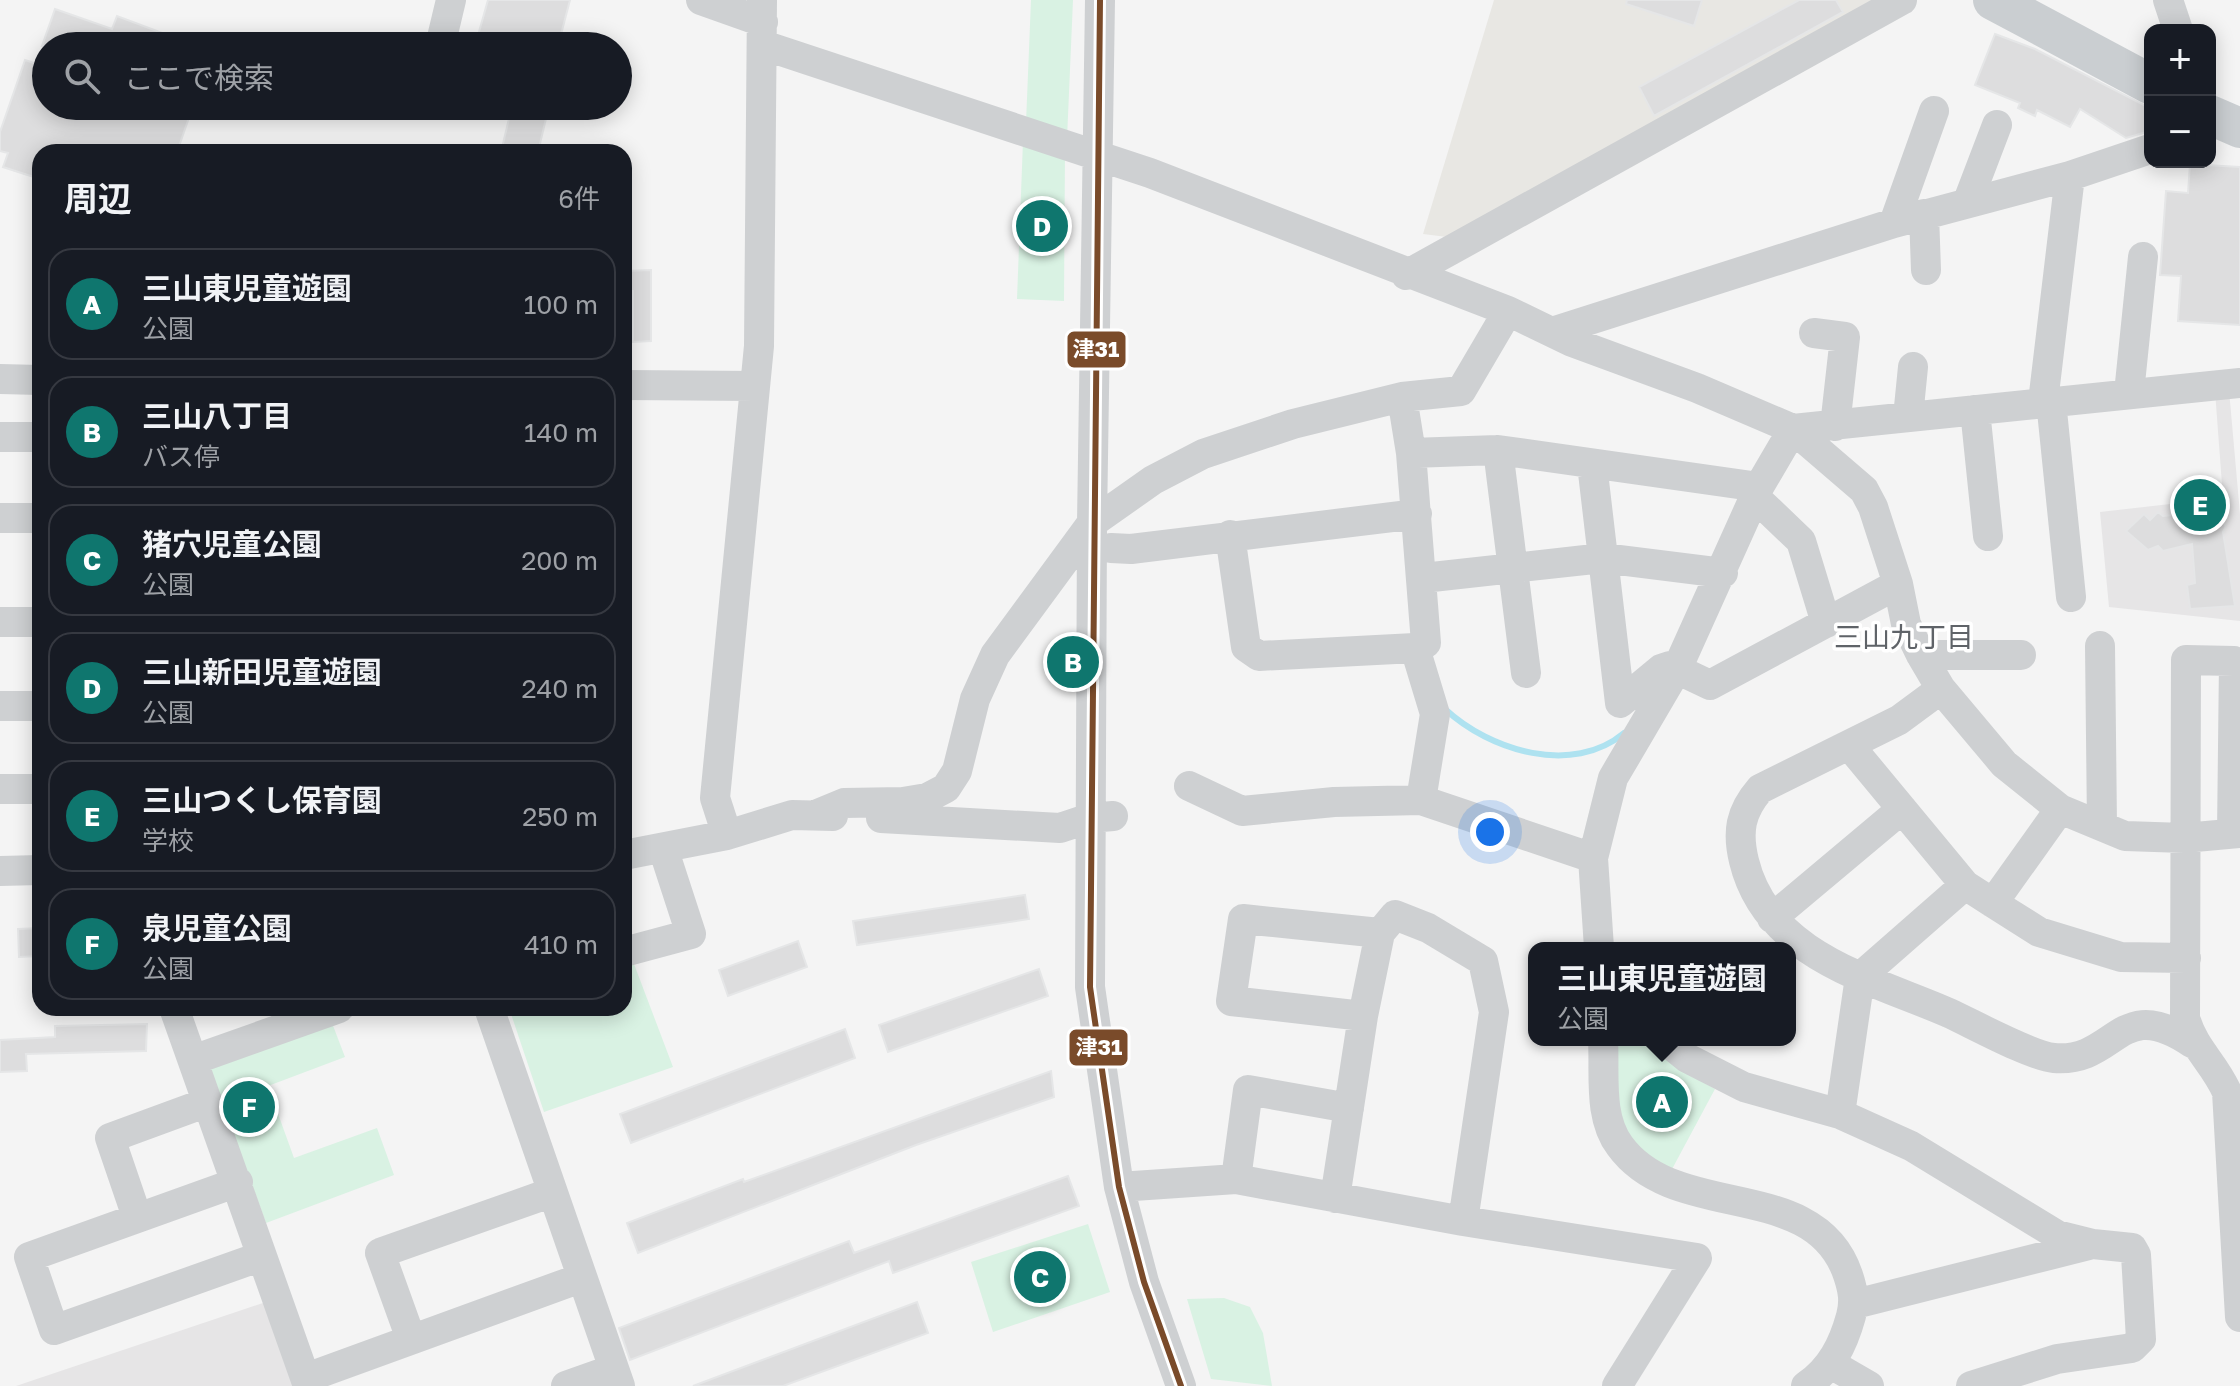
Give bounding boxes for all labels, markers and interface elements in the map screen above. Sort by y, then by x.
map controls [2144,24,2216,168]
button: + [2144,24,2216,96]
search box [32,32,632,120]
icon: search [60,54,104,98]
text: ここで検索 [124,60,274,96]
button: − [2144,96,2216,168]
text: 周辺 [64,178,132,218]
text: 6件 [558,183,600,214]
pin: D [1016,196,1068,256]
text: 三山東児童遊園 [142,270,352,306]
text: A [83,289,101,320]
text: 100 m [524,289,598,320]
text: 公園 [142,313,194,344]
line badge: 津31 [1066,330,1127,369]
text: 津31 [1073,335,1119,362]
text: 三山八丁目 [142,398,292,434]
text: B [83,417,101,448]
text: 140 m [524,417,598,448]
text: バス停 [142,441,220,472]
pin: E [2174,475,2226,535]
text: 猪穴児童公園 [142,526,322,562]
text: C [83,545,101,576]
text: 200 m [521,545,598,576]
text: 公園 [142,569,194,600]
district label: 三山九丁目 [1834,620,1974,653]
pin: B [1047,632,1099,692]
text: 三山新田児童遊園 [142,654,382,690]
text: D [83,673,101,704]
text: 240 m [521,673,598,704]
text: 公園 [142,697,194,728]
text: 三山つくし保育園 [142,782,382,818]
text: E [84,801,100,832]
text: 250 m [522,801,598,832]
your location [1470,812,1510,852]
text: 学校 [142,825,194,856]
text: 泉児童公園 [142,910,292,946]
text: F [84,929,100,960]
text: 410 m [524,929,598,960]
popup [1528,942,1796,1046]
text: 公園 [142,953,194,984]
text: 三山東児童遊園 [1557,960,1767,996]
text: 公園 [1557,1003,1609,1034]
line badge: 津31 [1068,1028,1129,1067]
text: 津31 [1076,1033,1122,1060]
pin: A [1636,1072,1688,1132]
pin: F [223,1077,275,1137]
pin: C [1014,1247,1066,1307]

